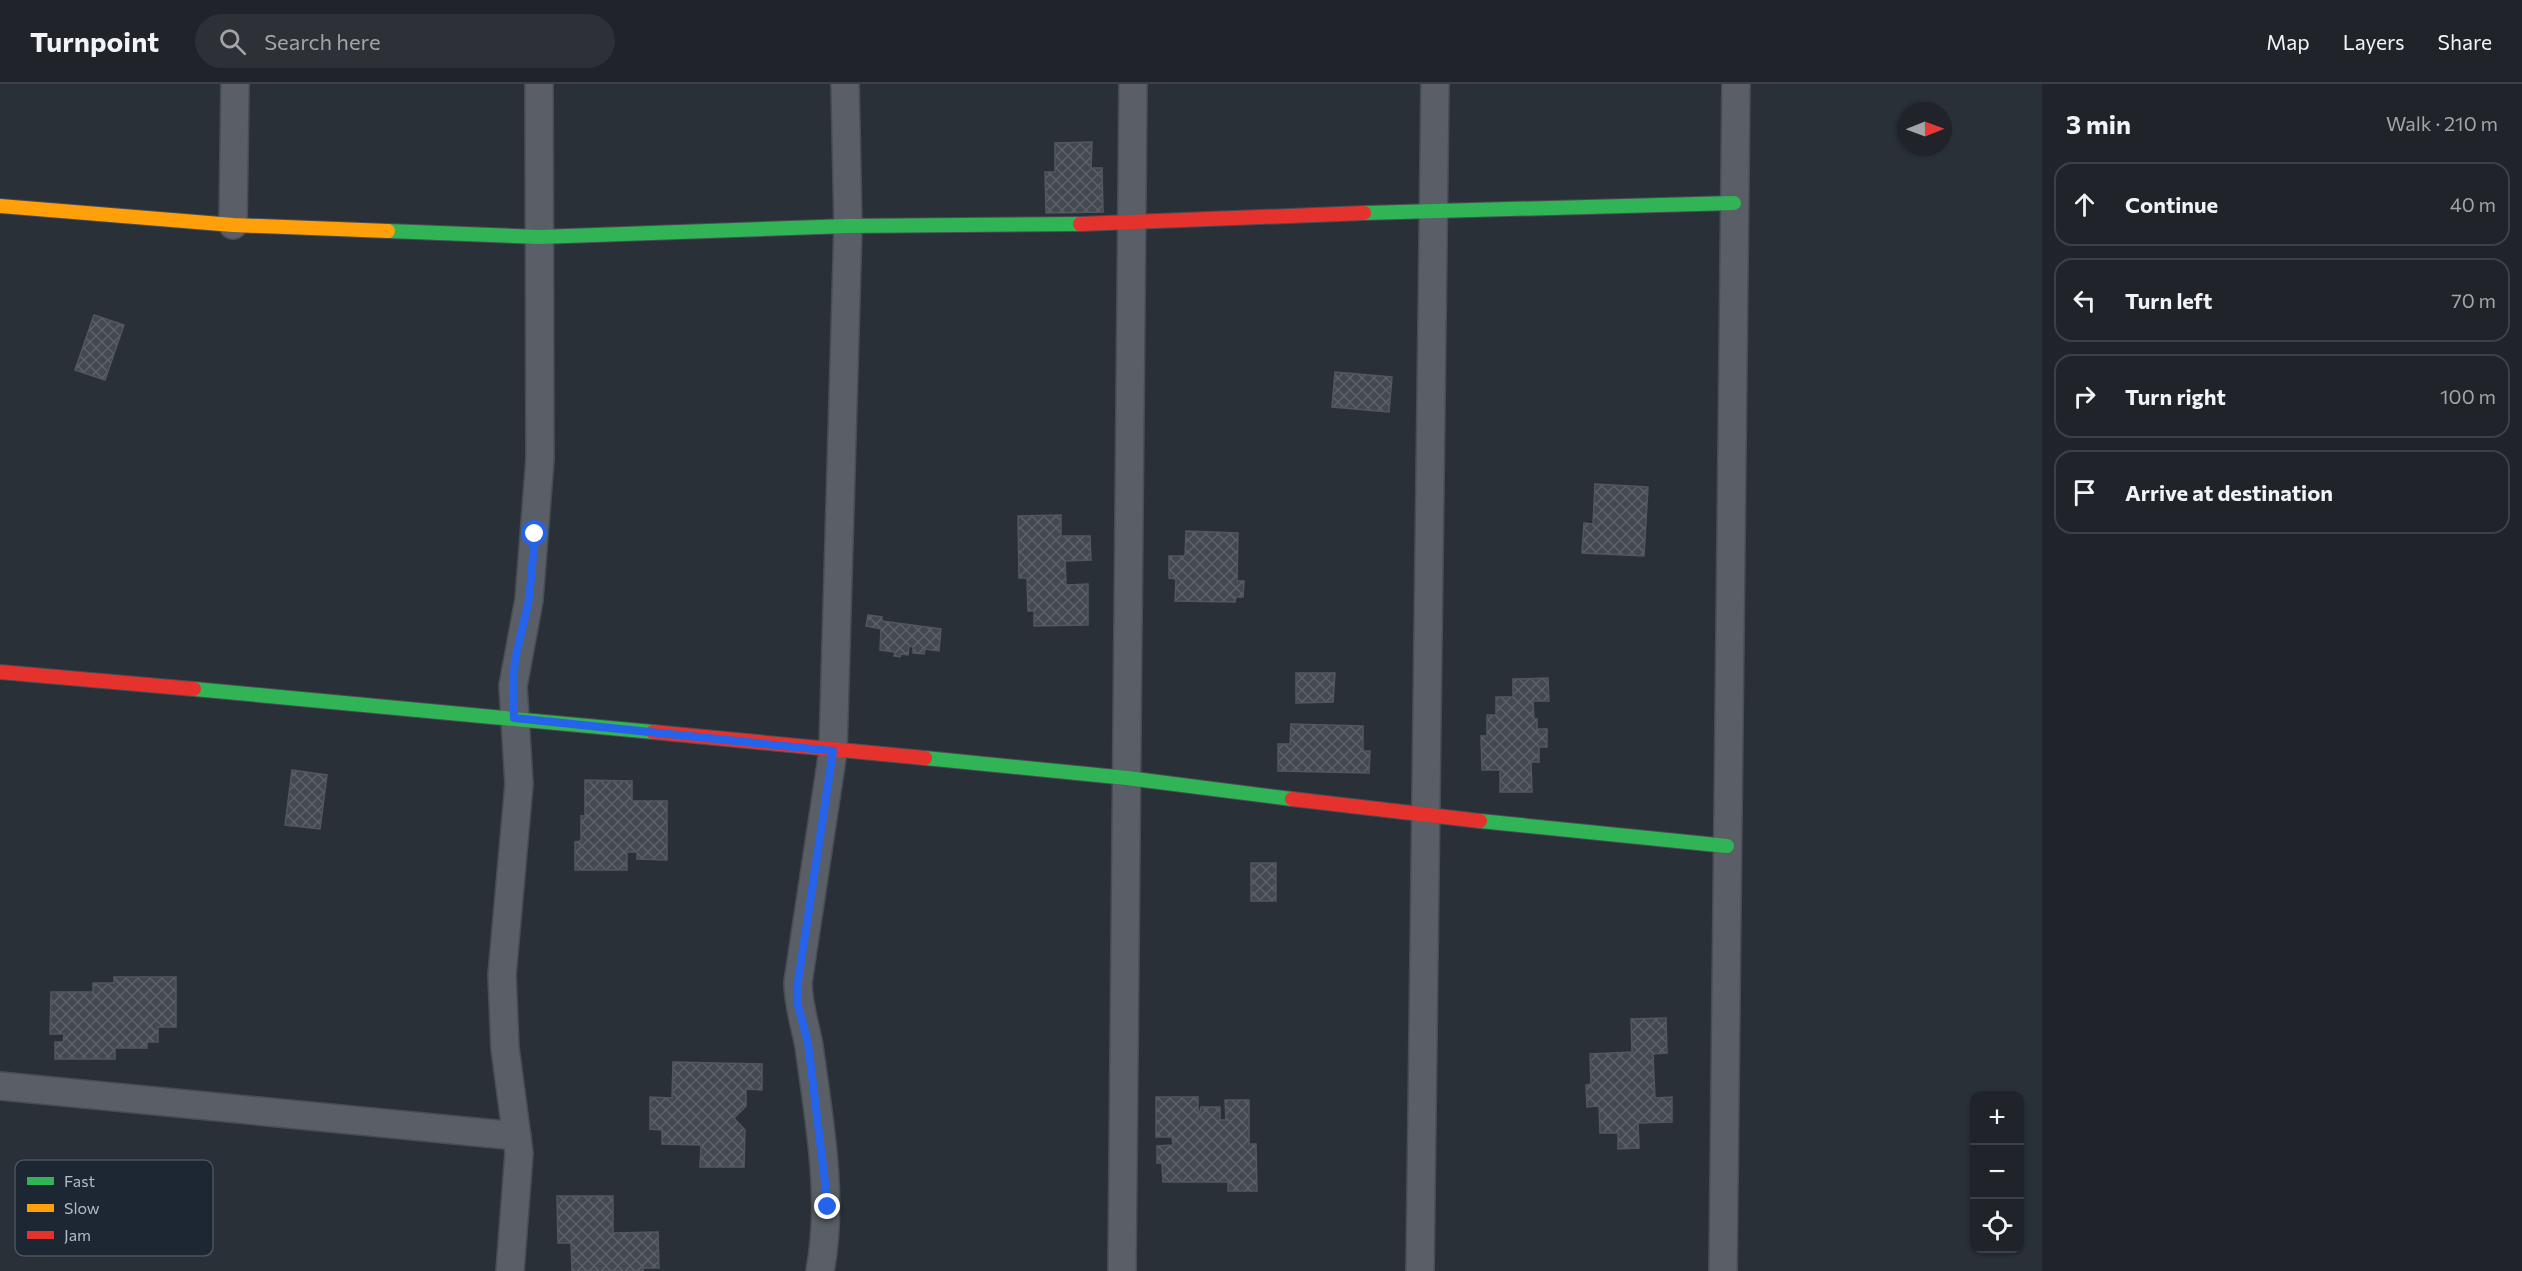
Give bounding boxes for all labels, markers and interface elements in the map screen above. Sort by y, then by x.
search box [195,14,615,68]
text: Turnpoint [30,24,159,58]
icon: search [216,25,249,58]
text: Search here [264,28,381,55]
text: Map [2266,29,2310,54]
text: Layers [2343,29,2405,54]
text: Share [2438,29,2492,54]
north arrow [1898,102,1952,156]
text: 3 min [2066,108,2131,139]
text: Walk · 210 m [2386,111,2498,135]
icon: ahead [2068,188,2101,221]
text: Continue [2125,191,2218,218]
text: 40 m [2450,192,2496,216]
icon: left [2068,284,2101,317]
text: Turn left [2125,287,2212,314]
text: 70 m [2451,288,2496,312]
icon: right [2068,380,2101,413]
text: Turn right [2125,383,2226,410]
text: 100 m [2440,384,2496,408]
icon: arrive [2068,476,2101,509]
text: Arrive at destination [2125,479,2333,506]
route start [521,520,547,546]
map controls [1970,1091,2024,1253]
button: + [1970,1091,2024,1145]
button: − [1970,1145,2024,1199]
legend [15,1160,213,1256]
text: Fast [64,1171,95,1190]
route end [814,1193,840,1219]
text: Slow [64,1198,100,1217]
button: locate [1970,1199,2024,1253]
text: Jam [64,1225,91,1244]

